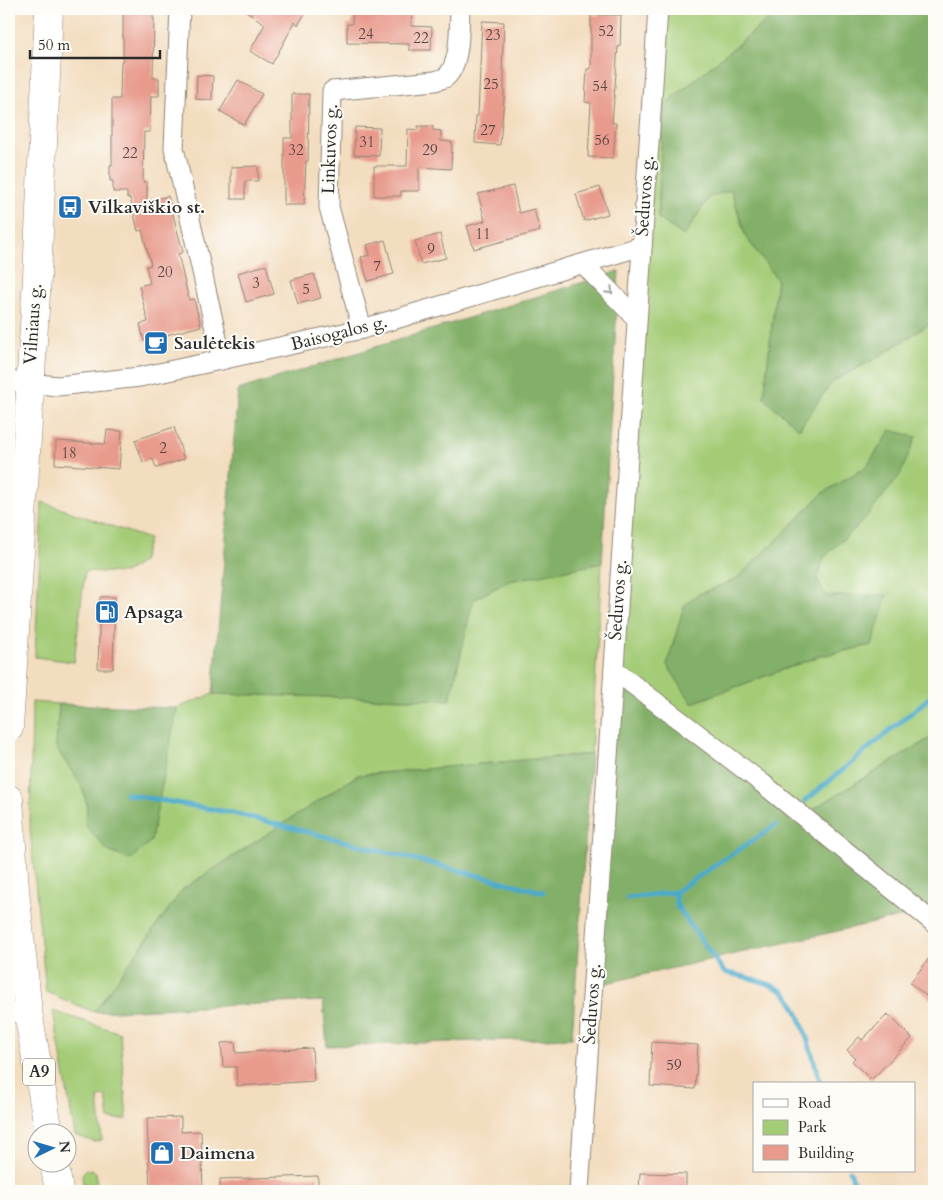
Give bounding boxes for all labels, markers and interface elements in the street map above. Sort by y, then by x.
house number: 52 [598,21,614,41]
house number: 24 [358,24,374,44]
house number: 23 [485,25,501,45]
scale bar [30,28,160,60]
house number: 22 [413,28,429,48]
text: 50 m [38,35,70,55]
house number: 25 [483,74,499,94]
house number: 54 [592,76,608,96]
street label: Linkuvos g. [316,104,344,194]
house number: 27 [480,120,496,140]
house number: 56 [594,130,610,150]
house number: 31 [359,132,375,152]
house number: 32 [288,140,304,160]
house number: 29 [422,140,438,160]
house number: 22 [122,143,138,163]
street label: Šeduvos g. [630,155,660,237]
bus stop icon: Vilkaviškio st. [57,194,83,220]
place label: Vilkaviškio st. [88,195,205,220]
house number: 11 [475,224,491,244]
house number: 9 [427,239,435,259]
house number: 7 [373,256,381,276]
house number: 20 [157,262,173,282]
house number: 3 [252,273,260,293]
house number: 5 [302,279,310,299]
street label: Vilniaus g. [18,283,48,365]
one-way arrow [604,285,613,294]
street label: Baisogalos g. [288,309,390,357]
cafe icon: Saulėtekis [143,330,169,356]
place label: Saulėtekis [174,331,255,356]
house number: 2 [159,438,167,458]
house number: 18 [61,443,77,463]
street label: Šeduvos g. [603,559,633,641]
fuel station icon: Apsaga [94,599,120,625]
place label: Apsaga [124,600,183,625]
street label: Šeduvos g. [577,963,607,1045]
house number: 59 [666,1055,682,1075]
road number: A9 [23,1058,55,1086]
legend [753,1082,916,1172]
text: Road [798,1093,831,1113]
text: Park [798,1117,827,1137]
north arrow [28,1122,78,1172]
text: N [54,1140,74,1154]
shop icon: Daimena [149,1140,175,1166]
place label: Daimena [180,1141,255,1166]
text: Building [798,1143,854,1163]

